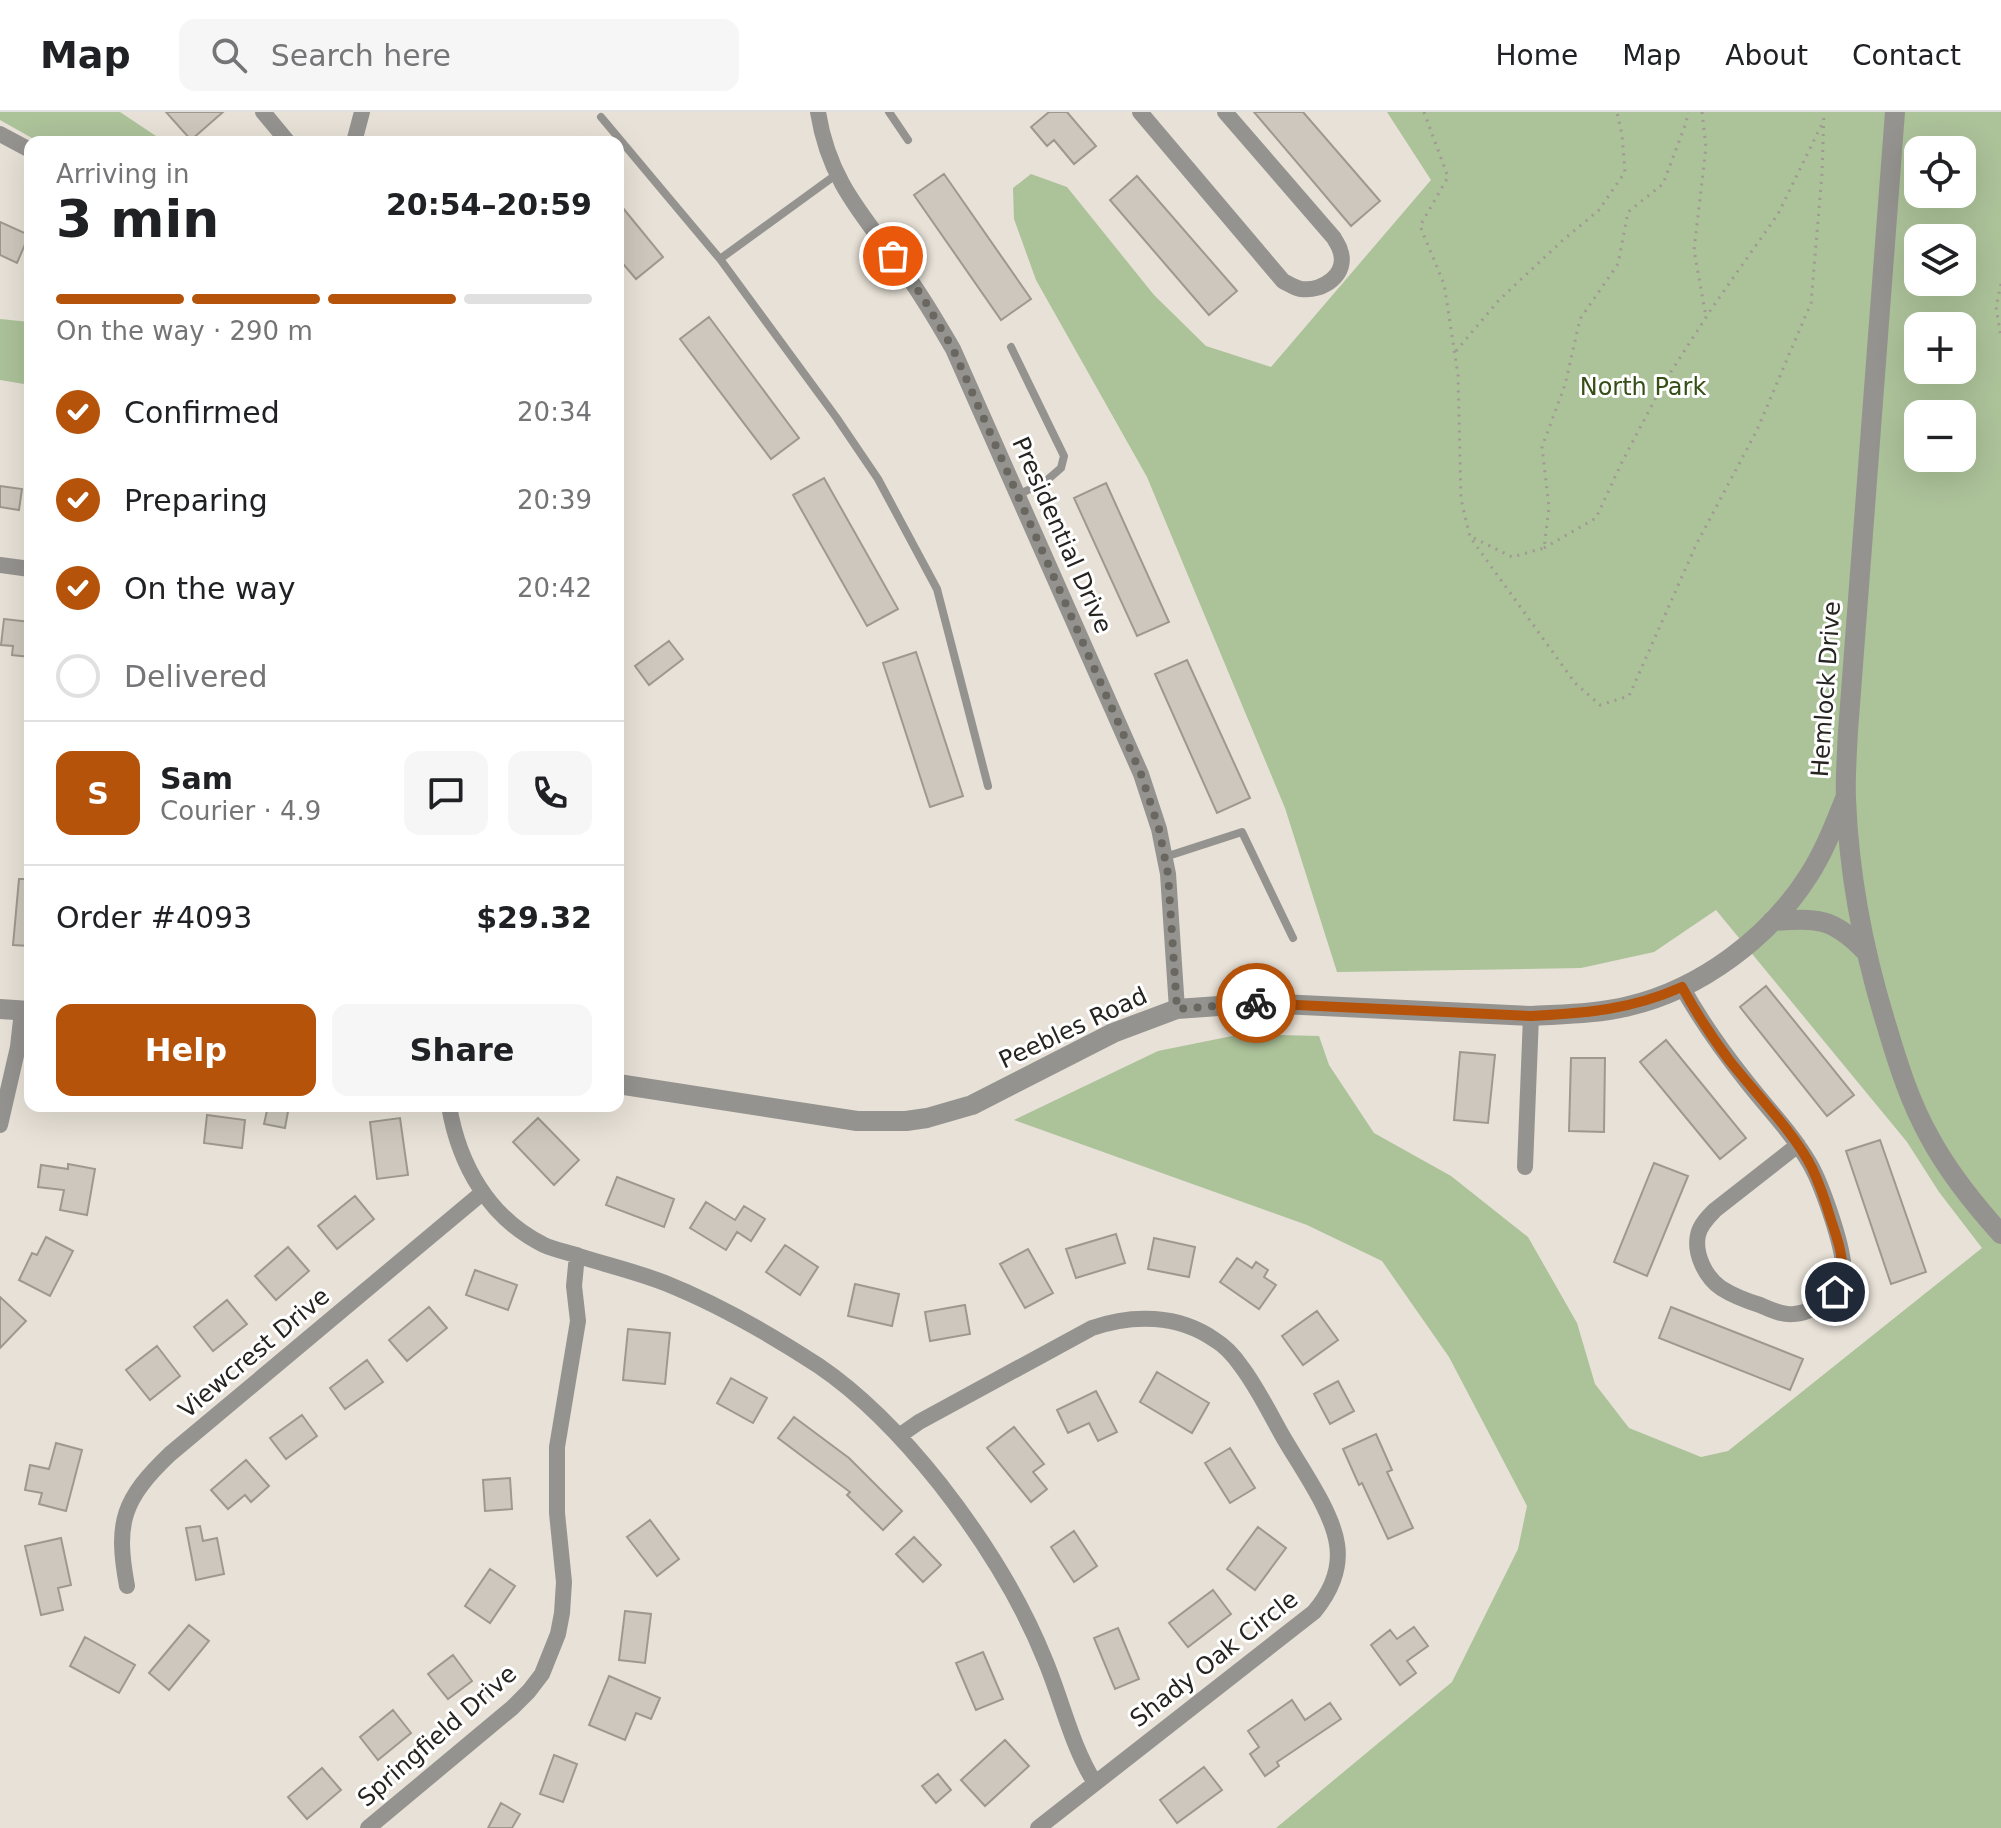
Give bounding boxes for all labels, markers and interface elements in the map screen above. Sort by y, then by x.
search box [179,19,739,91]
text: Map [40,33,131,77]
icon: search [207,33,251,77]
text: Search here [271,38,451,73]
text: Home [1495,39,1578,72]
text: Map [1622,39,1681,72]
text: About [1725,39,1808,72]
text: Contact [1852,39,1961,72]
map controls [1904,136,1976,472]
button: locate [1904,136,1976,208]
text: Arriving in [56,159,190,189]
text: 20:54–20:59 [386,187,592,222]
text: 3 min [56,189,219,249]
pin [859,222,927,290]
button: layers [1904,224,1976,296]
icon: bag [871,234,915,278]
button: + [1904,312,1976,384]
text: On the way · 290 m [56,316,313,346]
park label: North Park [1580,373,1706,401]
icon: check [56,390,100,434]
text: Confirmed [124,395,280,430]
text: 20:34 [517,397,592,427]
button: − [1904,400,1976,472]
street label: Presidential Drive [1006,433,1118,637]
icon: check [56,478,100,522]
text: Preparing [124,483,268,518]
text: 20:39 [517,485,592,515]
icon: check [56,566,100,610]
text: On the way [124,571,296,606]
text: 20:42 [517,573,592,603]
street label: Hemlock Drive [1806,600,1846,778]
text: Delivered [124,659,268,694]
button: chat [404,751,488,835]
button: phone [508,751,592,835]
text: Sam [160,761,233,796]
text: S [87,776,109,811]
text: Courier · 4.9 [160,796,321,826]
text: Order #4093 [56,900,252,935]
text: $29.32 [476,900,592,935]
courier [1216,963,1296,1043]
street label: Peebles Road [995,981,1151,1075]
icon: bike [1234,981,1278,1025]
button: Help [56,1004,316,1096]
button: Share [332,1004,592,1096]
pin [1801,1258,1869,1326]
icon: home [1813,1270,1857,1314]
street label: Viewcrest Drive [173,1282,335,1424]
street label: Shady Oak Circle [1125,1585,1303,1733]
street label: Springfield Drive [352,1660,522,1812]

